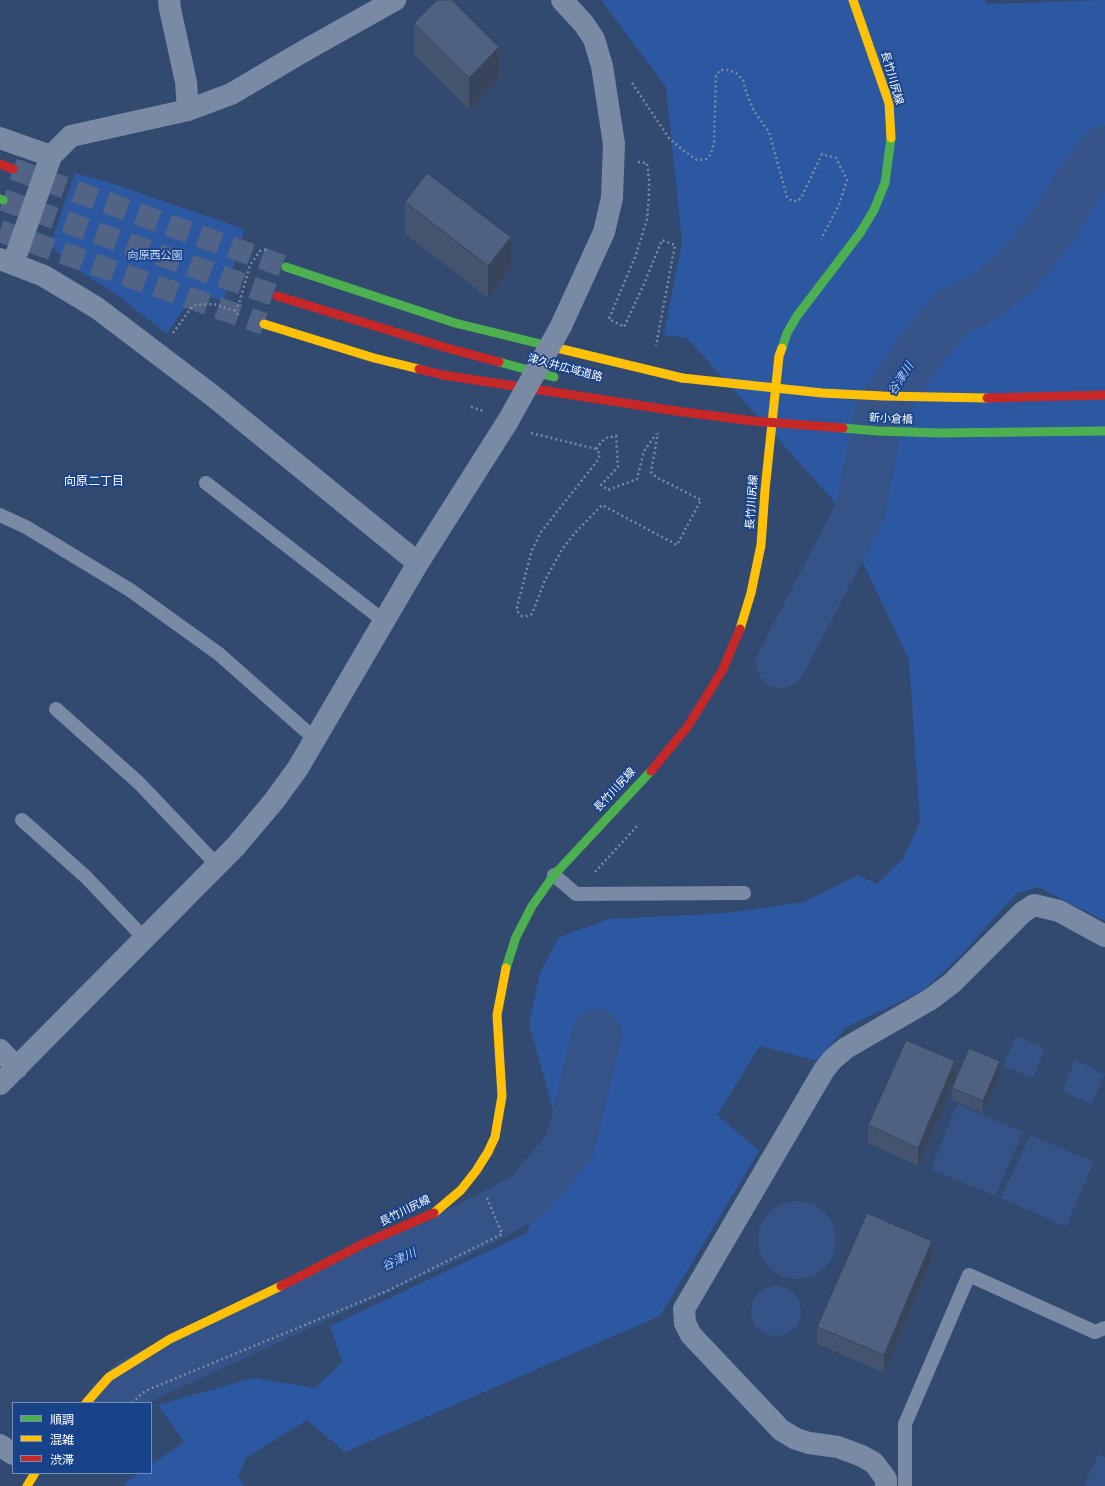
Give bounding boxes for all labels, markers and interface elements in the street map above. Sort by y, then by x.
street label: 長竹川尻線 [878,50,906,106]
park label: 向原西公園 [128,249,182,263]
street label: 津久井広域道路 [526,352,604,384]
water label: 谷津川 [885,360,917,398]
street label: 新小倉橋 [869,411,913,427]
street label: 長竹川尻線 [743,474,761,530]
district label: 向原二丁目 [64,475,124,489]
street label: 長竹川尻線 [591,765,639,815]
street label: 長竹川尻線 [377,1193,433,1229]
water label: 谷津川 [380,1246,418,1274]
legend [12,1402,152,1474]
text: 順調 [50,1412,74,1427]
text: 混雑 [50,1432,74,1447]
text: 渋滞 [50,1452,74,1467]

